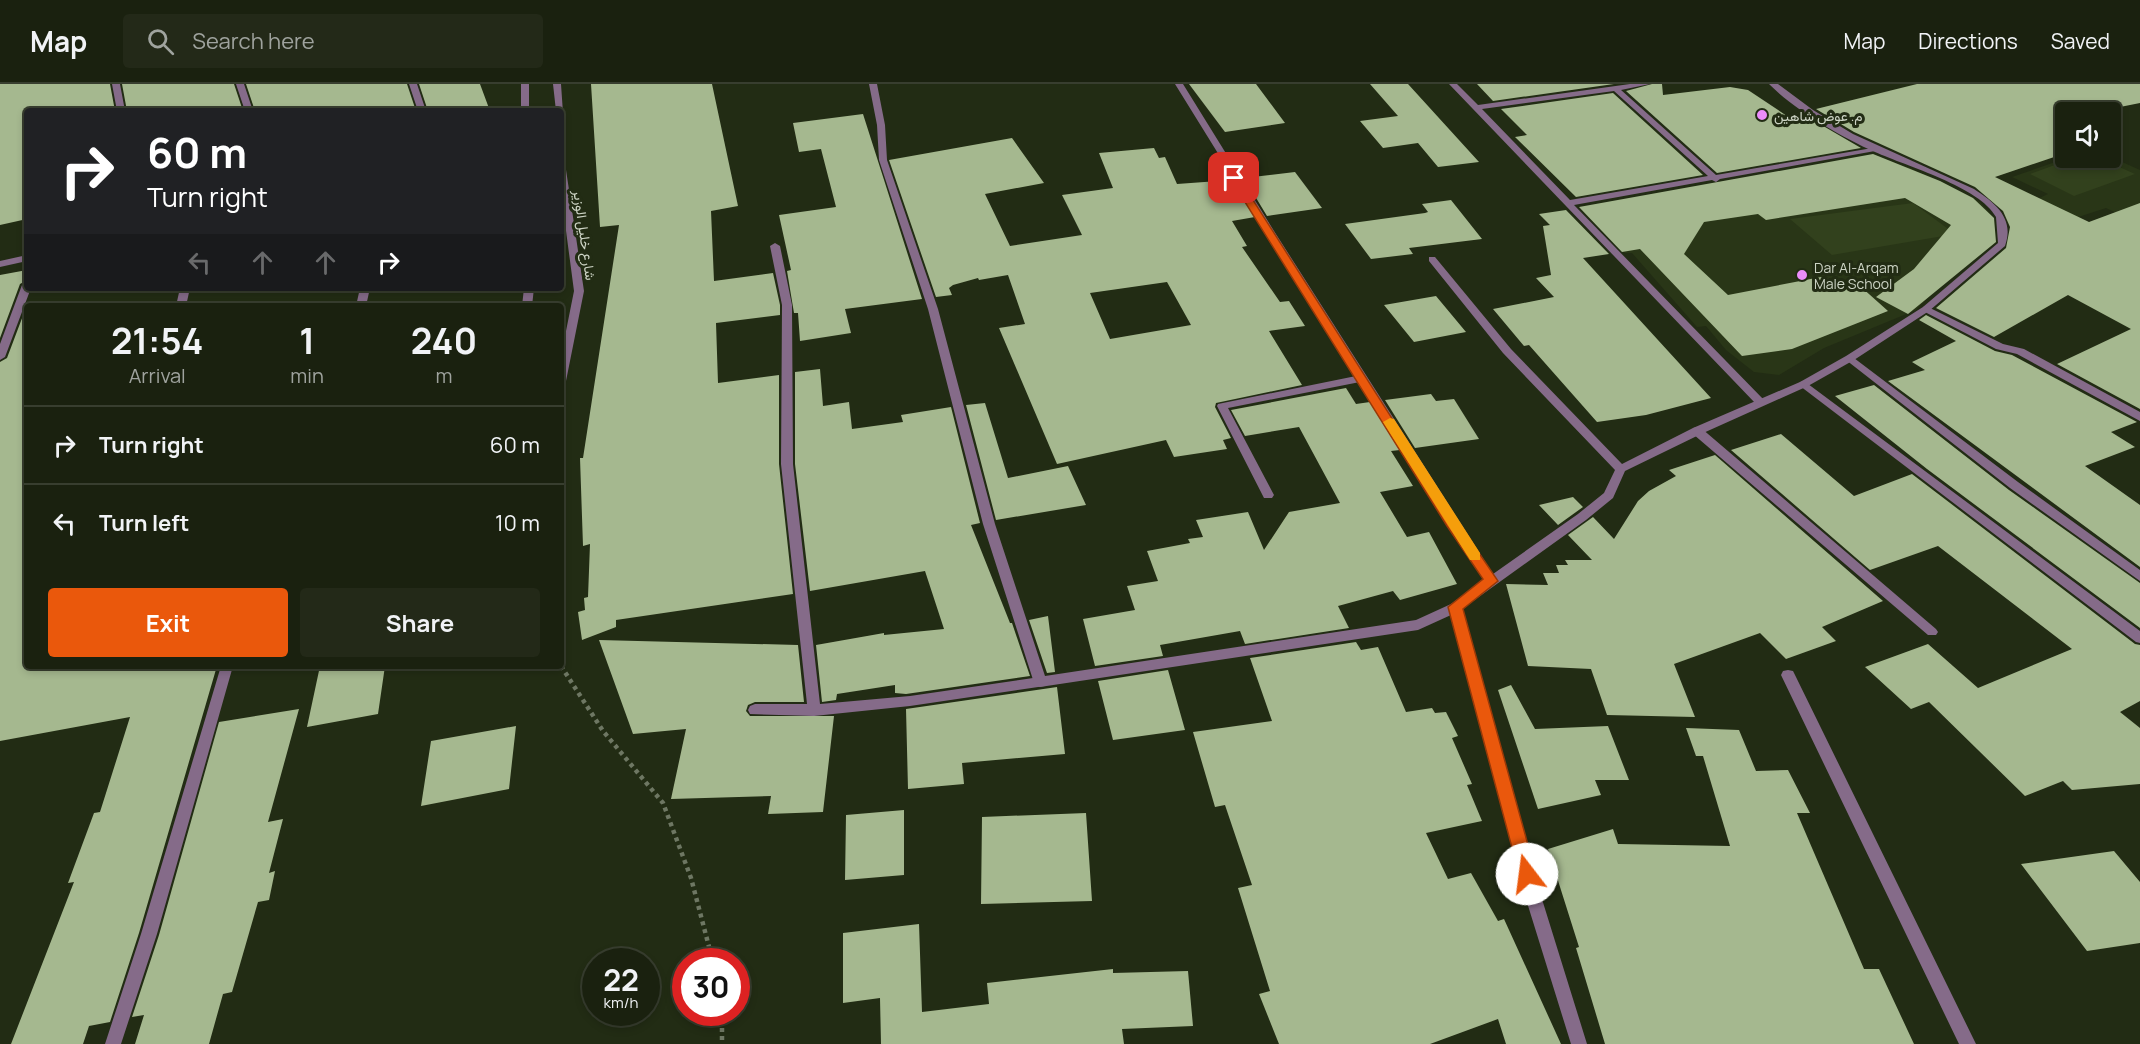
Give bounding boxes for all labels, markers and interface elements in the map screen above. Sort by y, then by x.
search box [123,14,543,68]
text: Map [30,22,87,60]
icon: search [144,25,177,58]
text: Search here [192,26,315,56]
text: Map [1844,27,1885,55]
text: Directions [1918,27,2018,55]
text: Saved [2051,27,2110,55]
map controls [2055,102,2121,168]
button: sound [2055,102,2121,168]
place label: م. عوض شاهين [1774,106,1863,125]
marker: م. عوض شاهين [1755,108,1769,122]
text: 60 m [147,123,247,181]
icon: right [48,132,126,210]
pin [1208,152,1259,203]
icon: arrive [1217,161,1250,194]
text: Turn right [147,178,268,215]
street label: شارع خليل الوزير [567,188,601,282]
icon: left [183,246,216,279]
icon: ahead [246,246,279,279]
icon: ahead [309,246,342,279]
icon: right [372,246,405,279]
place label: Dar Al-Arqam Male School [1814,258,1899,293]
marker: Dar Al-Arqam Male School [1795,268,1809,282]
text: 21:54 [111,316,203,365]
text: 1 [299,316,315,365]
text: 240 [411,316,477,365]
text: Arrival [129,362,186,389]
text: min [290,362,324,389]
text: m [435,362,452,389]
icon: right [48,429,81,462]
text: Turn right [99,430,204,460]
text: 60 m [490,430,540,460]
icon: left [48,507,81,540]
text: Turn left [99,508,189,538]
text: 10 m [495,508,540,538]
button: Exit [48,588,288,657]
button: Share [300,588,540,657]
position arrow [1495,842,1559,906]
speed limit sign: 30 [672,948,750,1026]
text: 22 [603,959,639,1000]
text: km/h [604,992,638,1013]

